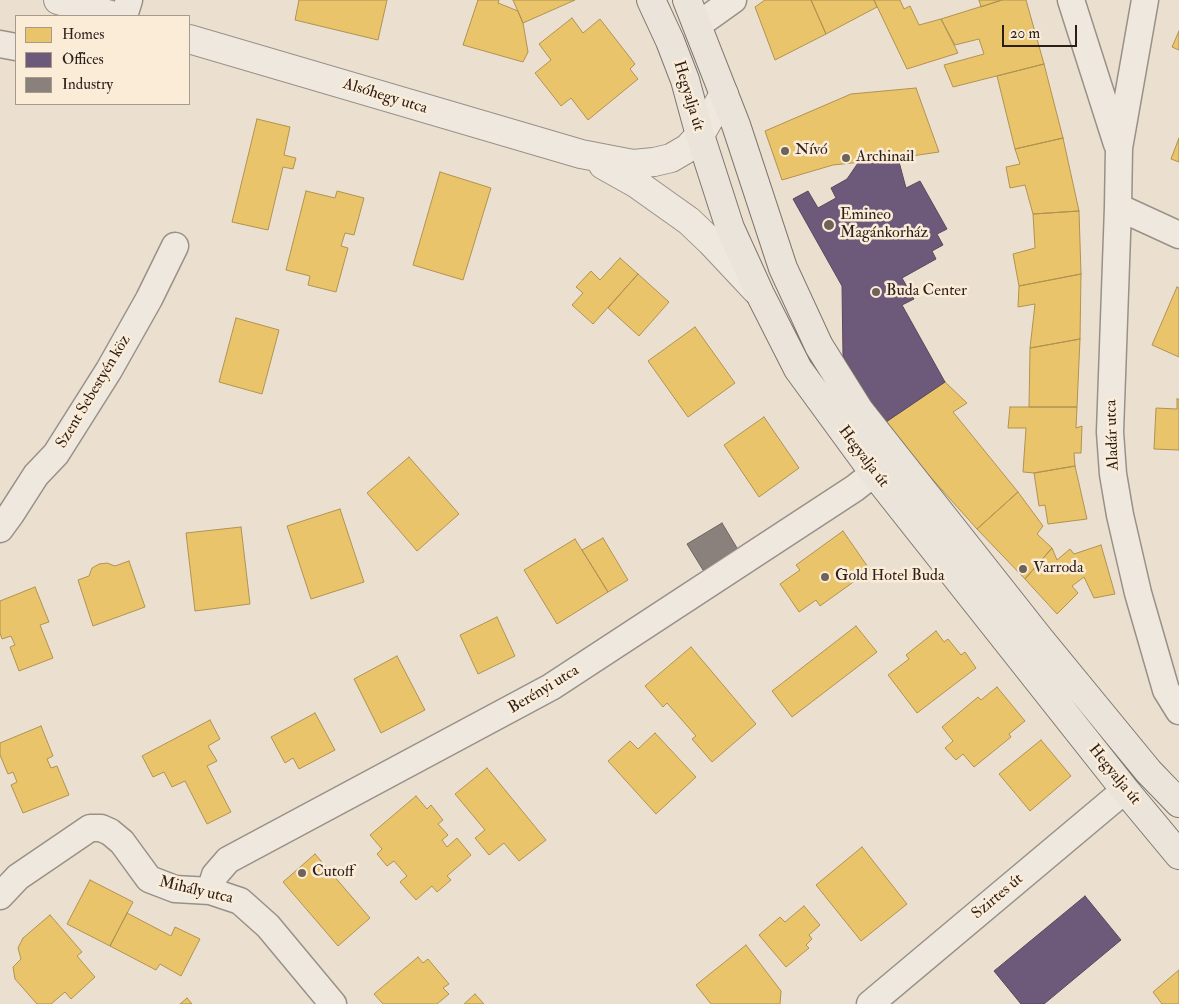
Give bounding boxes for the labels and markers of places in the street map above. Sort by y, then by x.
place label: Nívó [795,141,828,161]
marker: Nívó [779,145,791,157]
place label: Archinail [856,148,914,168]
marker: Archinail [840,152,852,164]
place label: Emineo Magánkorház [840,206,928,244]
marker: Emineo Magánkorház [822,218,836,232]
place label: Buda Center [886,282,967,302]
marker: Buda Center [870,286,882,298]
place label: Varroda [1033,559,1084,579]
marker: Varroda [1017,563,1029,575]
place label: Gold Hotel Buda [835,567,945,587]
marker: Gold Hotel Buda [819,571,831,583]
place label: Cutoff [312,863,354,883]
marker: Cutoff [296,867,308,879]

